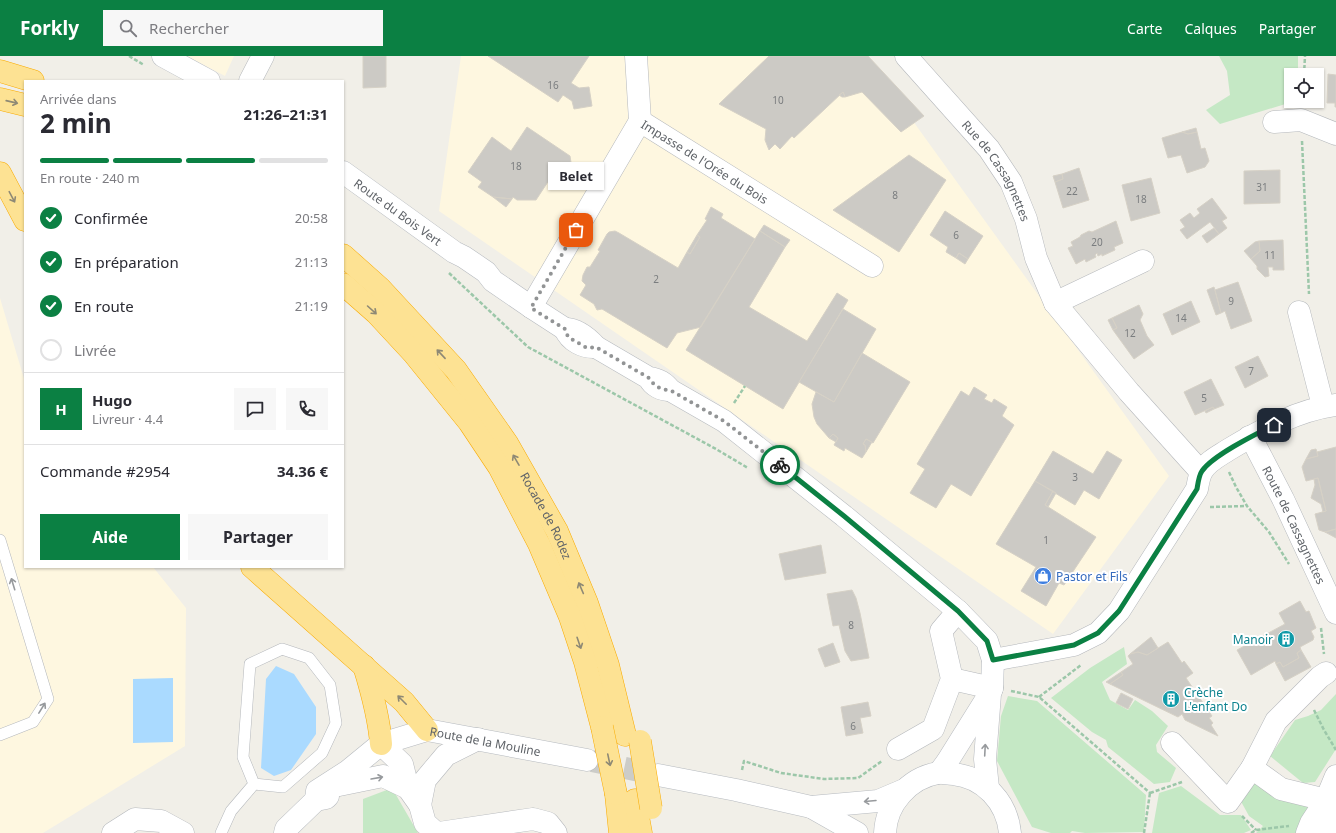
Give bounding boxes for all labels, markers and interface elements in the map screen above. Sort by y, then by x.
search box [103,10,383,46]
text: Forkly [20,15,79,41]
icon: search [117,17,139,39]
text: Rechercher [149,18,229,38]
text: Carte [1127,19,1163,38]
text: Calques [1185,19,1237,38]
text: Partager [1259,19,1316,38]
map controls [1284,68,1324,108]
button: locate [1284,68,1324,108]
house number: 16 [547,78,559,92]
text: Arrivée dans [40,90,117,108]
house number: 10 [772,93,784,107]
one-way arrow [6,99,19,106]
text: 21:26–21:31 [243,104,328,124]
text: 2 min [40,105,112,141]
street label: Impasse de l'Orée du Bois [638,115,772,208]
street label: Rue de Cassagnettes [958,116,1035,224]
house number: 18 [510,159,522,173]
callout: Belet [548,162,604,190]
text: Belet [559,167,593,185]
text: En route · 240 m [40,169,140,187]
street label: Route du Bois Vert [351,174,446,250]
house number: 31 [1256,180,1268,194]
house number: 22 [1066,184,1078,198]
house number: 8 [892,188,898,202]
one-way arrow [9,191,17,203]
house number: 18 [1135,192,1147,206]
icon: check [40,207,62,229]
text: Confirmée [74,208,148,228]
text: 20:58 [295,209,328,227]
pin [559,213,593,247]
icon: bag [565,219,587,241]
house number: 6 [953,228,959,242]
house number: 20 [1091,235,1103,249]
house number: 11 [1264,248,1276,262]
icon: check [40,251,62,273]
text: En préparation [74,252,179,272]
text: 21:13 [295,253,328,271]
house number: 2 [653,272,659,286]
house number: 9 [1228,294,1234,308]
icon: check [40,295,62,317]
text: En route [74,296,134,316]
text: 21:19 [295,297,328,315]
one-way arrow [367,305,377,314]
house number: 14 [1175,311,1187,325]
house number: 12 [1124,326,1136,340]
text: Livrée [74,340,116,360]
one-way arrow [437,349,446,359]
house number: 7 [1248,364,1254,378]
button: chat [234,388,276,430]
button: phone [286,388,328,430]
text: Hugo [92,390,132,410]
house number: 5 [1201,391,1207,405]
text: H [55,399,67,419]
pin [1257,408,1291,442]
text: Livreur · 4.4 [92,410,163,428]
icon: home [1263,414,1285,436]
courier [760,445,800,485]
one-way arrow [512,454,520,466]
icon: bike [769,454,791,476]
text: Commande #2954 [40,461,170,481]
text: 34.36 € [277,461,328,481]
street label: Route de Cassagnettes [1259,463,1330,587]
street label: Rocade de Rodez [517,469,576,562]
house number: 3 [1072,470,1078,484]
button: Aide [40,514,180,560]
button: Partager [188,514,328,560]
house number: 1 [1043,533,1049,547]
shop icon: Pastor et Fils [1033,566,1053,586]
place label: Pastor et Fils [1056,568,1128,585]
one-way arrow [9,578,16,591]
one-way arrow [577,583,584,595]
house number: 8 [848,618,854,632]
building icon: Manoir [1276,629,1296,649]
place label: Manoir [1233,631,1273,648]
one-way arrow [575,637,583,649]
place label: Crèche L'enfant Do [1184,684,1247,715]
building icon: Crèche L'enfant Do [1161,689,1181,709]
one-way arrow [397,695,407,705]
one-way arrow [39,702,47,714]
house number: 6 [850,719,856,733]
street label: Route de la Mouline [428,722,542,760]
one-way arrow [982,744,989,757]
one-way arrow [606,754,614,767]
one-way arrow [370,774,383,782]
one-way arrow [864,798,877,805]

